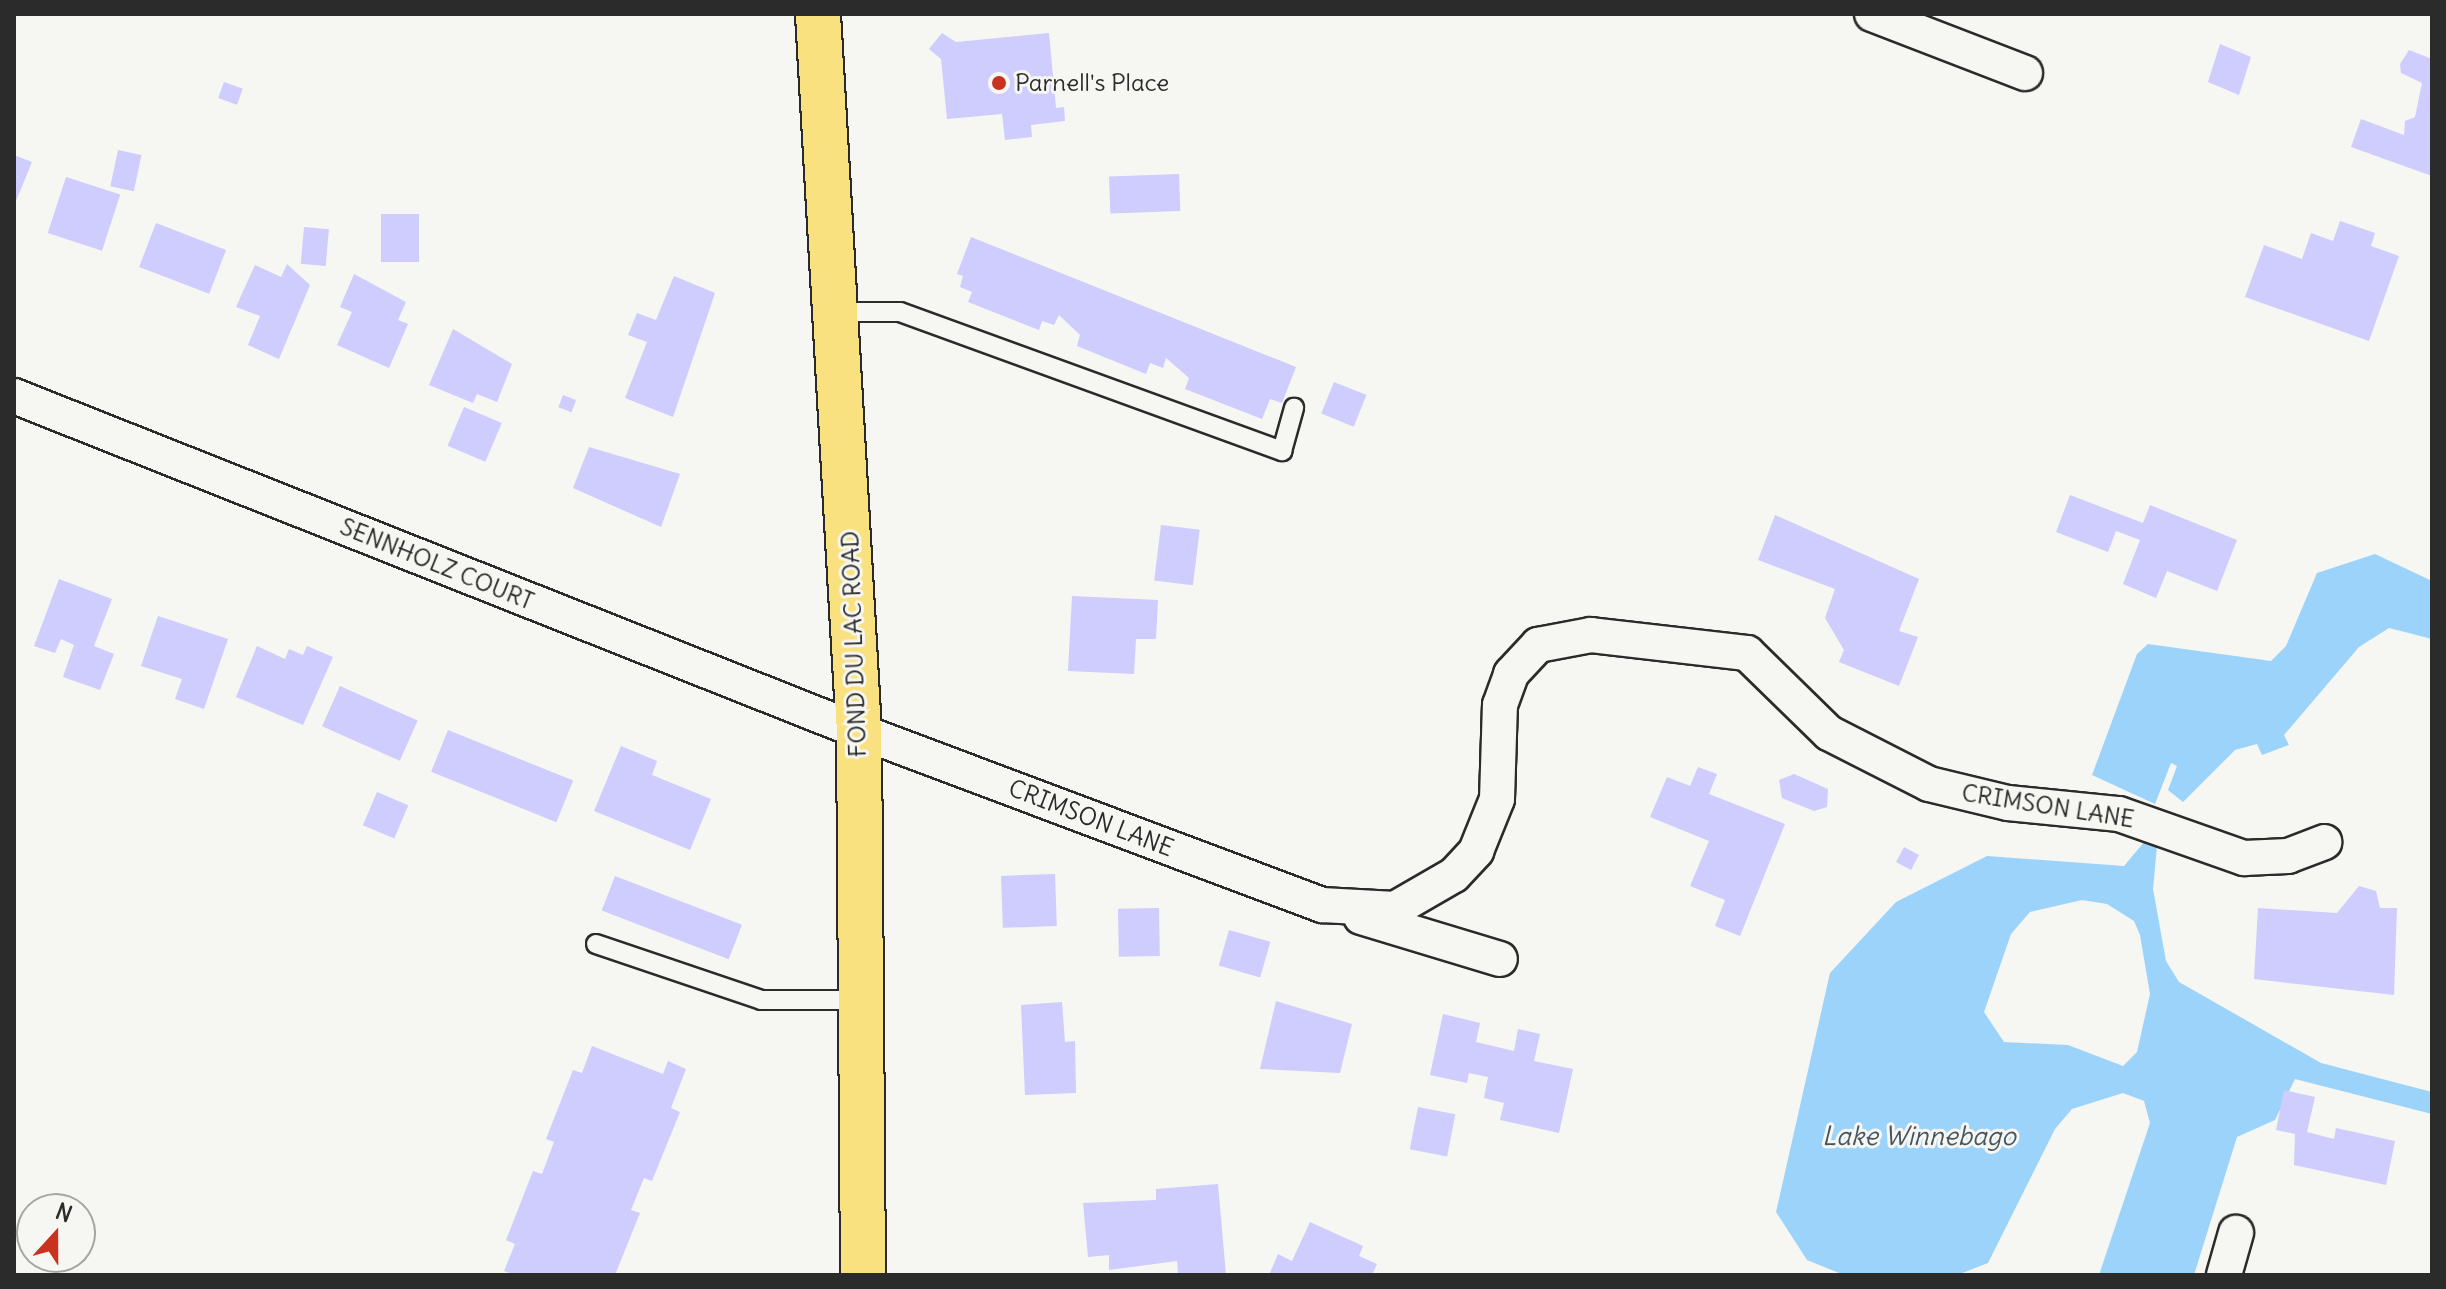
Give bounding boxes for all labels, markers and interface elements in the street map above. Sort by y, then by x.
place label: Parnell's Place [1015,69,1169,97]
marker: Parnell's Place [990,74,1008,92]
street label: SENNHOLZ COURT [336,512,538,616]
street label: FOND DU LAC ROAD [836,530,872,758]
street label: CRIMSON LANE [1004,773,1178,863]
street label: CRIMSON LANE [1960,778,2136,834]
water label: Lake Winnebago [1822,1120,2016,1152]
north arrow [16,1193,96,1273]
text: N [52,1197,76,1228]

